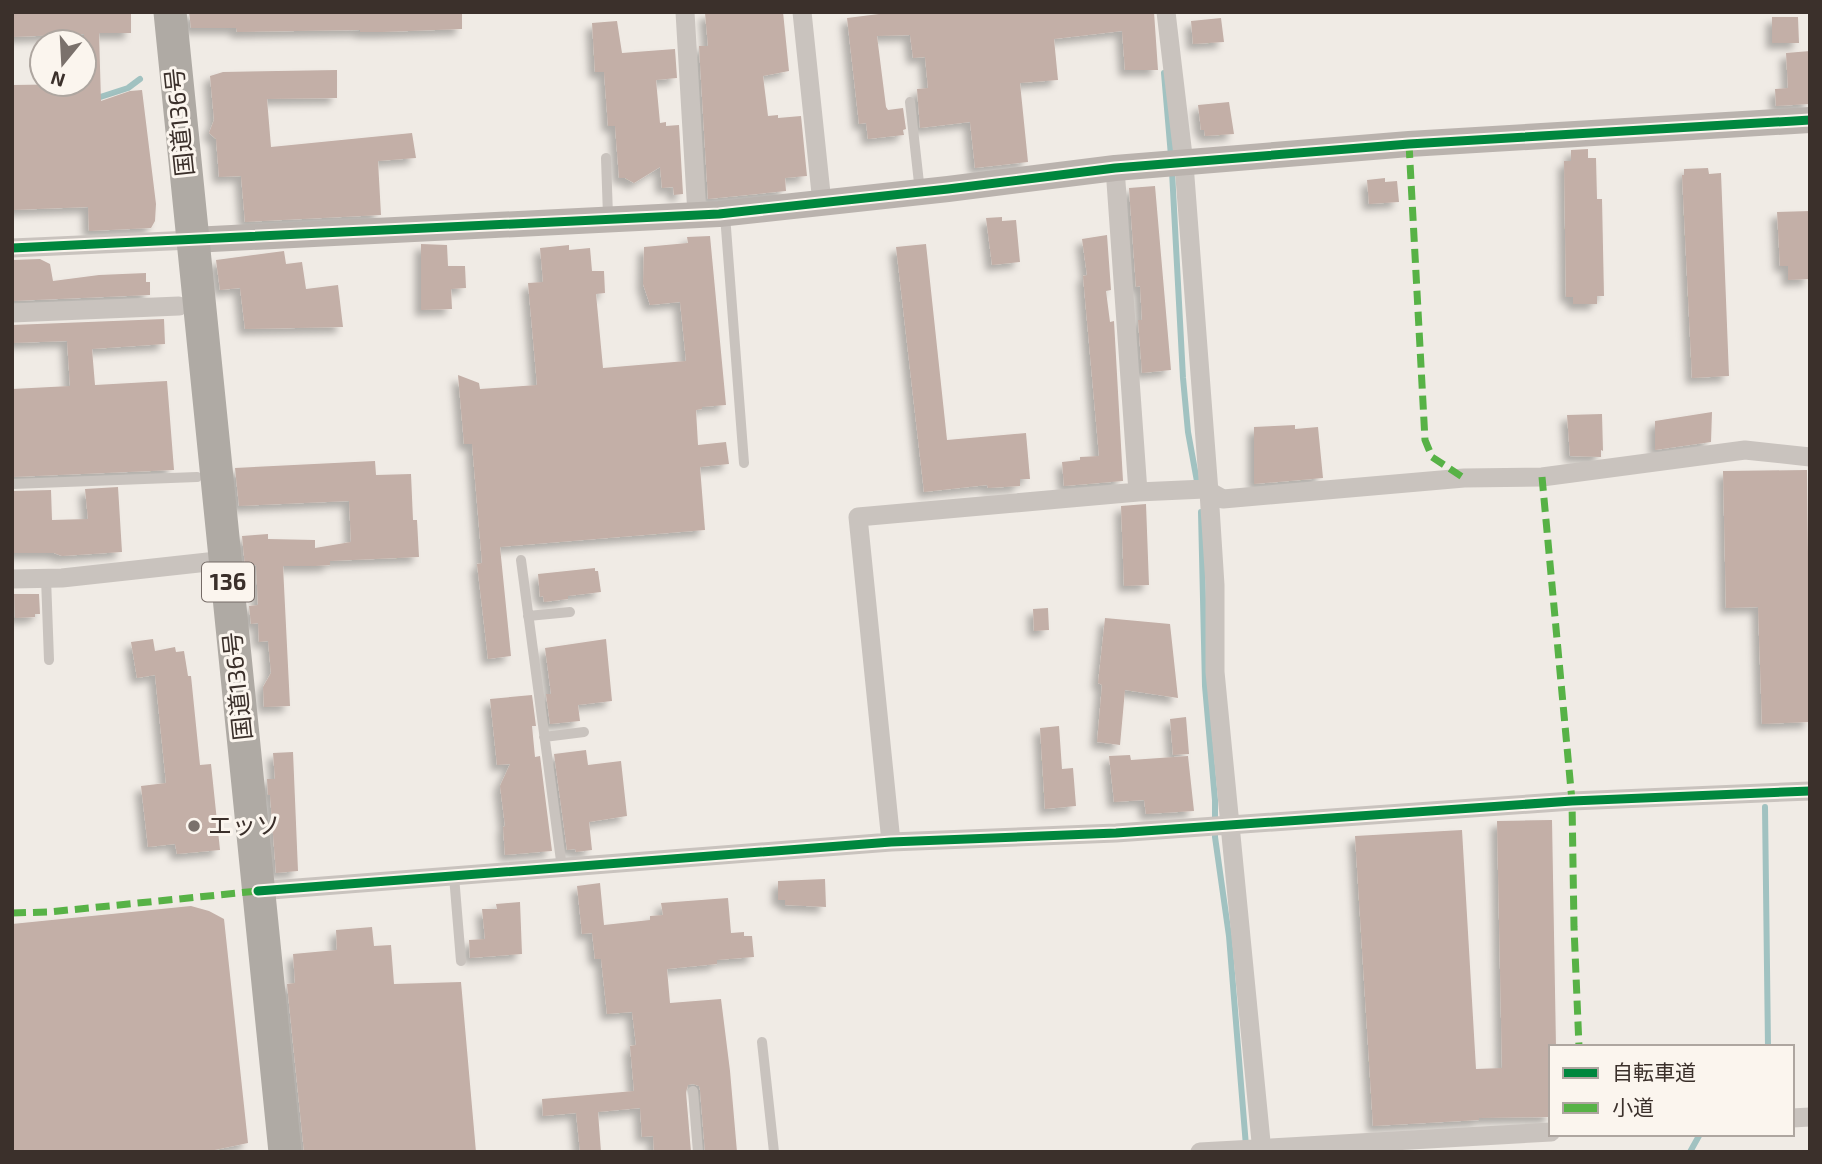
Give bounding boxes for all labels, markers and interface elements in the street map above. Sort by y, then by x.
north arrow [28,28,98,98]
text: N [48,67,68,93]
street label: 国道136号 [158,67,199,178]
road number: 136 [202,562,254,602]
street label: 国道136号 [216,631,257,742]
place label: エッソ [208,810,280,839]
marker: エッソ [186,818,202,834]
legend [1549,1045,1794,1136]
text: 自転車道 [1612,1059,1696,1084]
text: 小道 [1612,1094,1654,1119]

